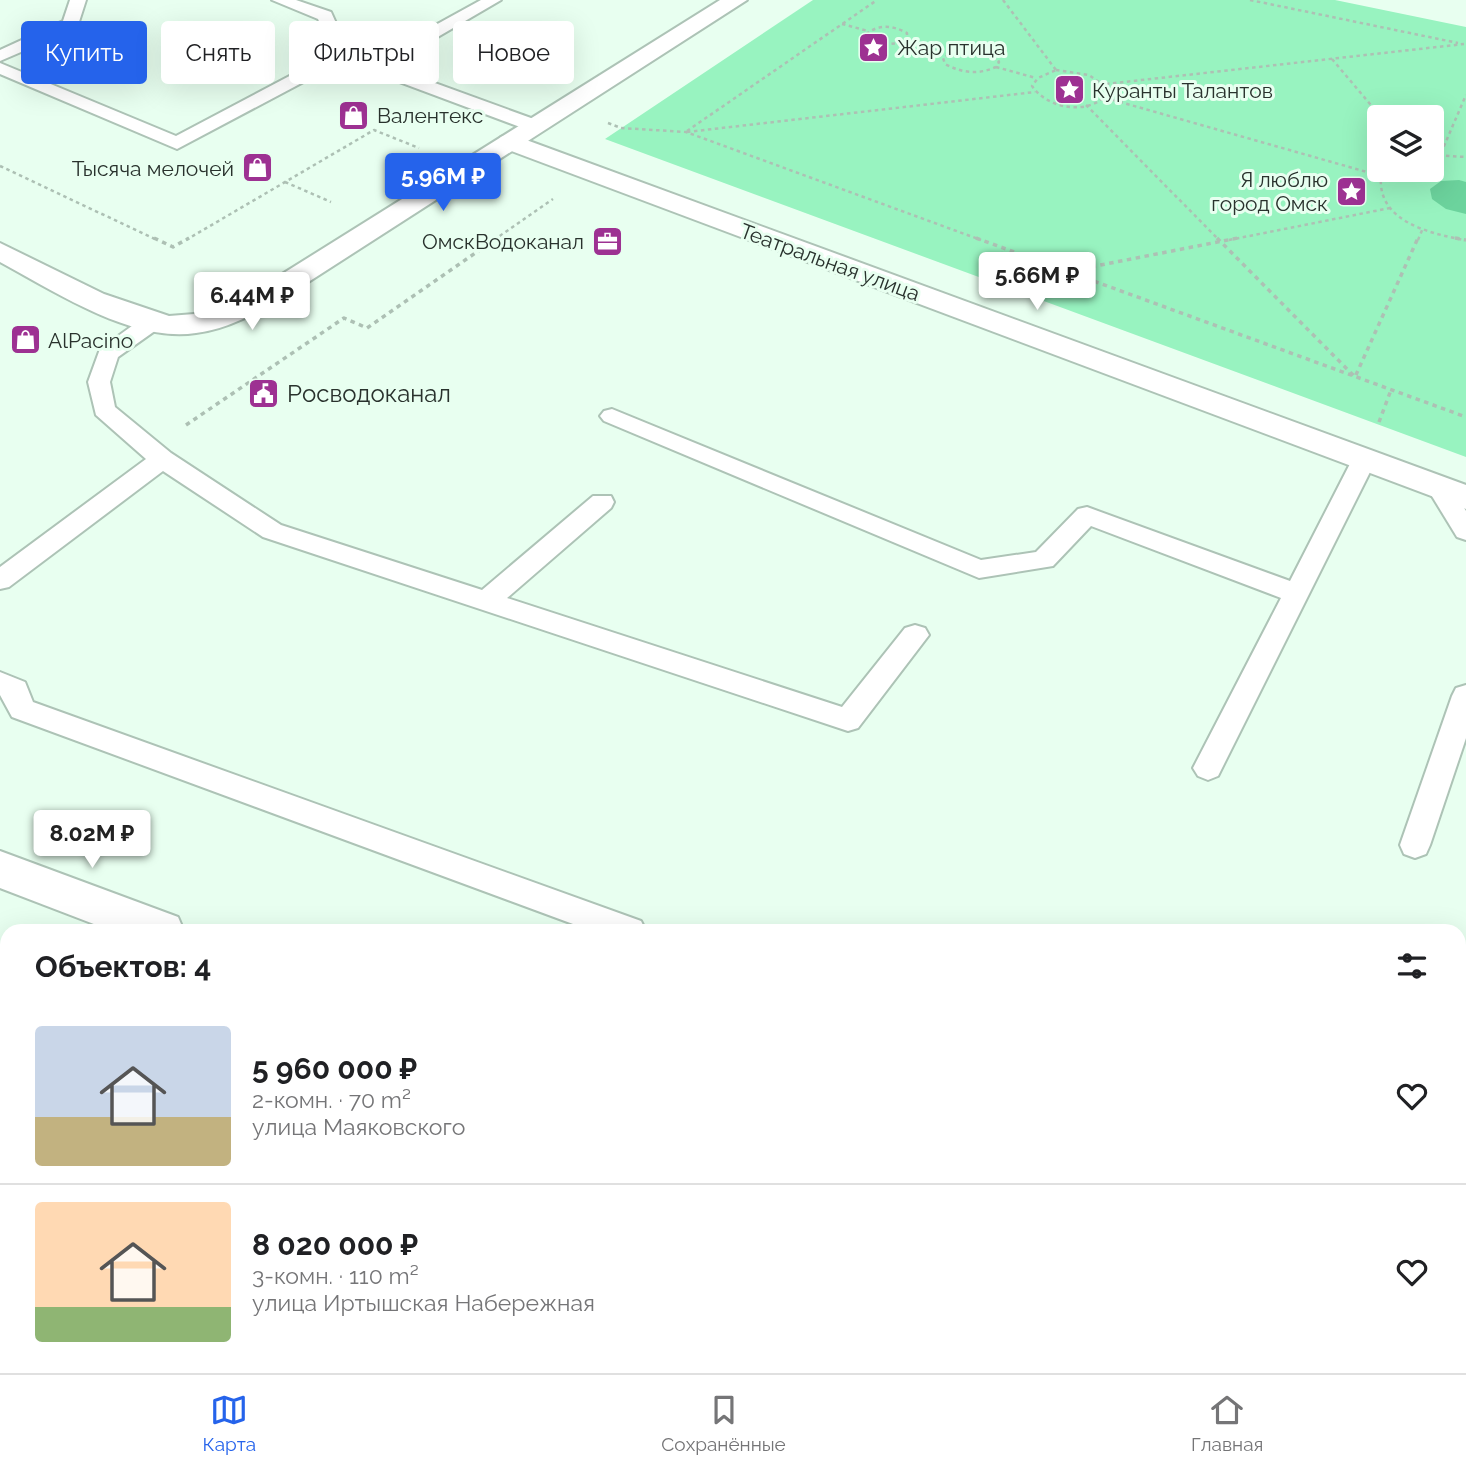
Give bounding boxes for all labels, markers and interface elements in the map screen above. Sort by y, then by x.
chip: Купить [21,21,147,84]
chip: Снять [161,21,275,84]
chip: Фильтры [289,21,439,84]
chip: Новое [453,21,574,84]
place icon: Жар птица [857,30,891,64]
place label: Жар птица [897,35,1005,60]
place icon: Куранты Талантов [1052,73,1086,107]
place label: Куранты Талантов [1092,78,1273,103]
shop icon: Валентекс [337,98,371,132]
place label: Валентекс [377,103,483,128]
map controls [1367,105,1444,182]
button: layers [1367,105,1444,182]
shop icon: Тысяча мелочей [240,151,274,185]
pin: 5.96M ₽ [378,154,508,213]
place label: Тысяча мелочей [72,156,234,181]
text: 5.96M ₽ [401,162,485,189]
place label: Я люблю город Омск [1211,167,1328,216]
place icon: Я люблю город Омск [1334,174,1368,208]
street label: Театральная улица [737,218,923,306]
office icon: ОмскВодоканал [590,224,624,258]
place label: ОмскВодоканал [422,229,584,254]
pin: 5.66M ₽ [972,252,1102,312]
text: 5.66M ₽ [995,261,1079,288]
pin: 6.44M ₽ [187,272,317,332]
text: 6.44M ₽ [210,281,294,308]
shop icon: AlPacino [8,323,42,357]
place label: AlPacino [48,328,133,353]
public building icon: Росводоканал [247,376,281,410]
place label: Росводоканал [287,379,451,408]
pin: 8.02M ₽ [27,810,157,870]
text: 8.02M ₽ [50,819,134,846]
icon: filters [1393,947,1431,985]
text: Объектов: 4 [35,949,211,984]
text: 5 960 000 ₽ [252,1051,417,1086]
icon: home [91,1054,175,1138]
icon: heart [1393,1077,1431,1115]
text: 2-комн. · 70 m² [252,1086,411,1113]
text: улица Маяковского [252,1113,465,1140]
text: 8 020 000 ₽ [252,1227,418,1262]
icon: home [91,1230,175,1314]
icon: heart [1393,1253,1431,1291]
text: 3-комн. · 110 m² [252,1262,419,1289]
text: улица Иртышская Набережная [252,1289,595,1316]
tab: Карта [203,1391,256,1455]
tab: Сохранённые [661,1391,786,1455]
tab: Главная [1191,1391,1263,1455]

